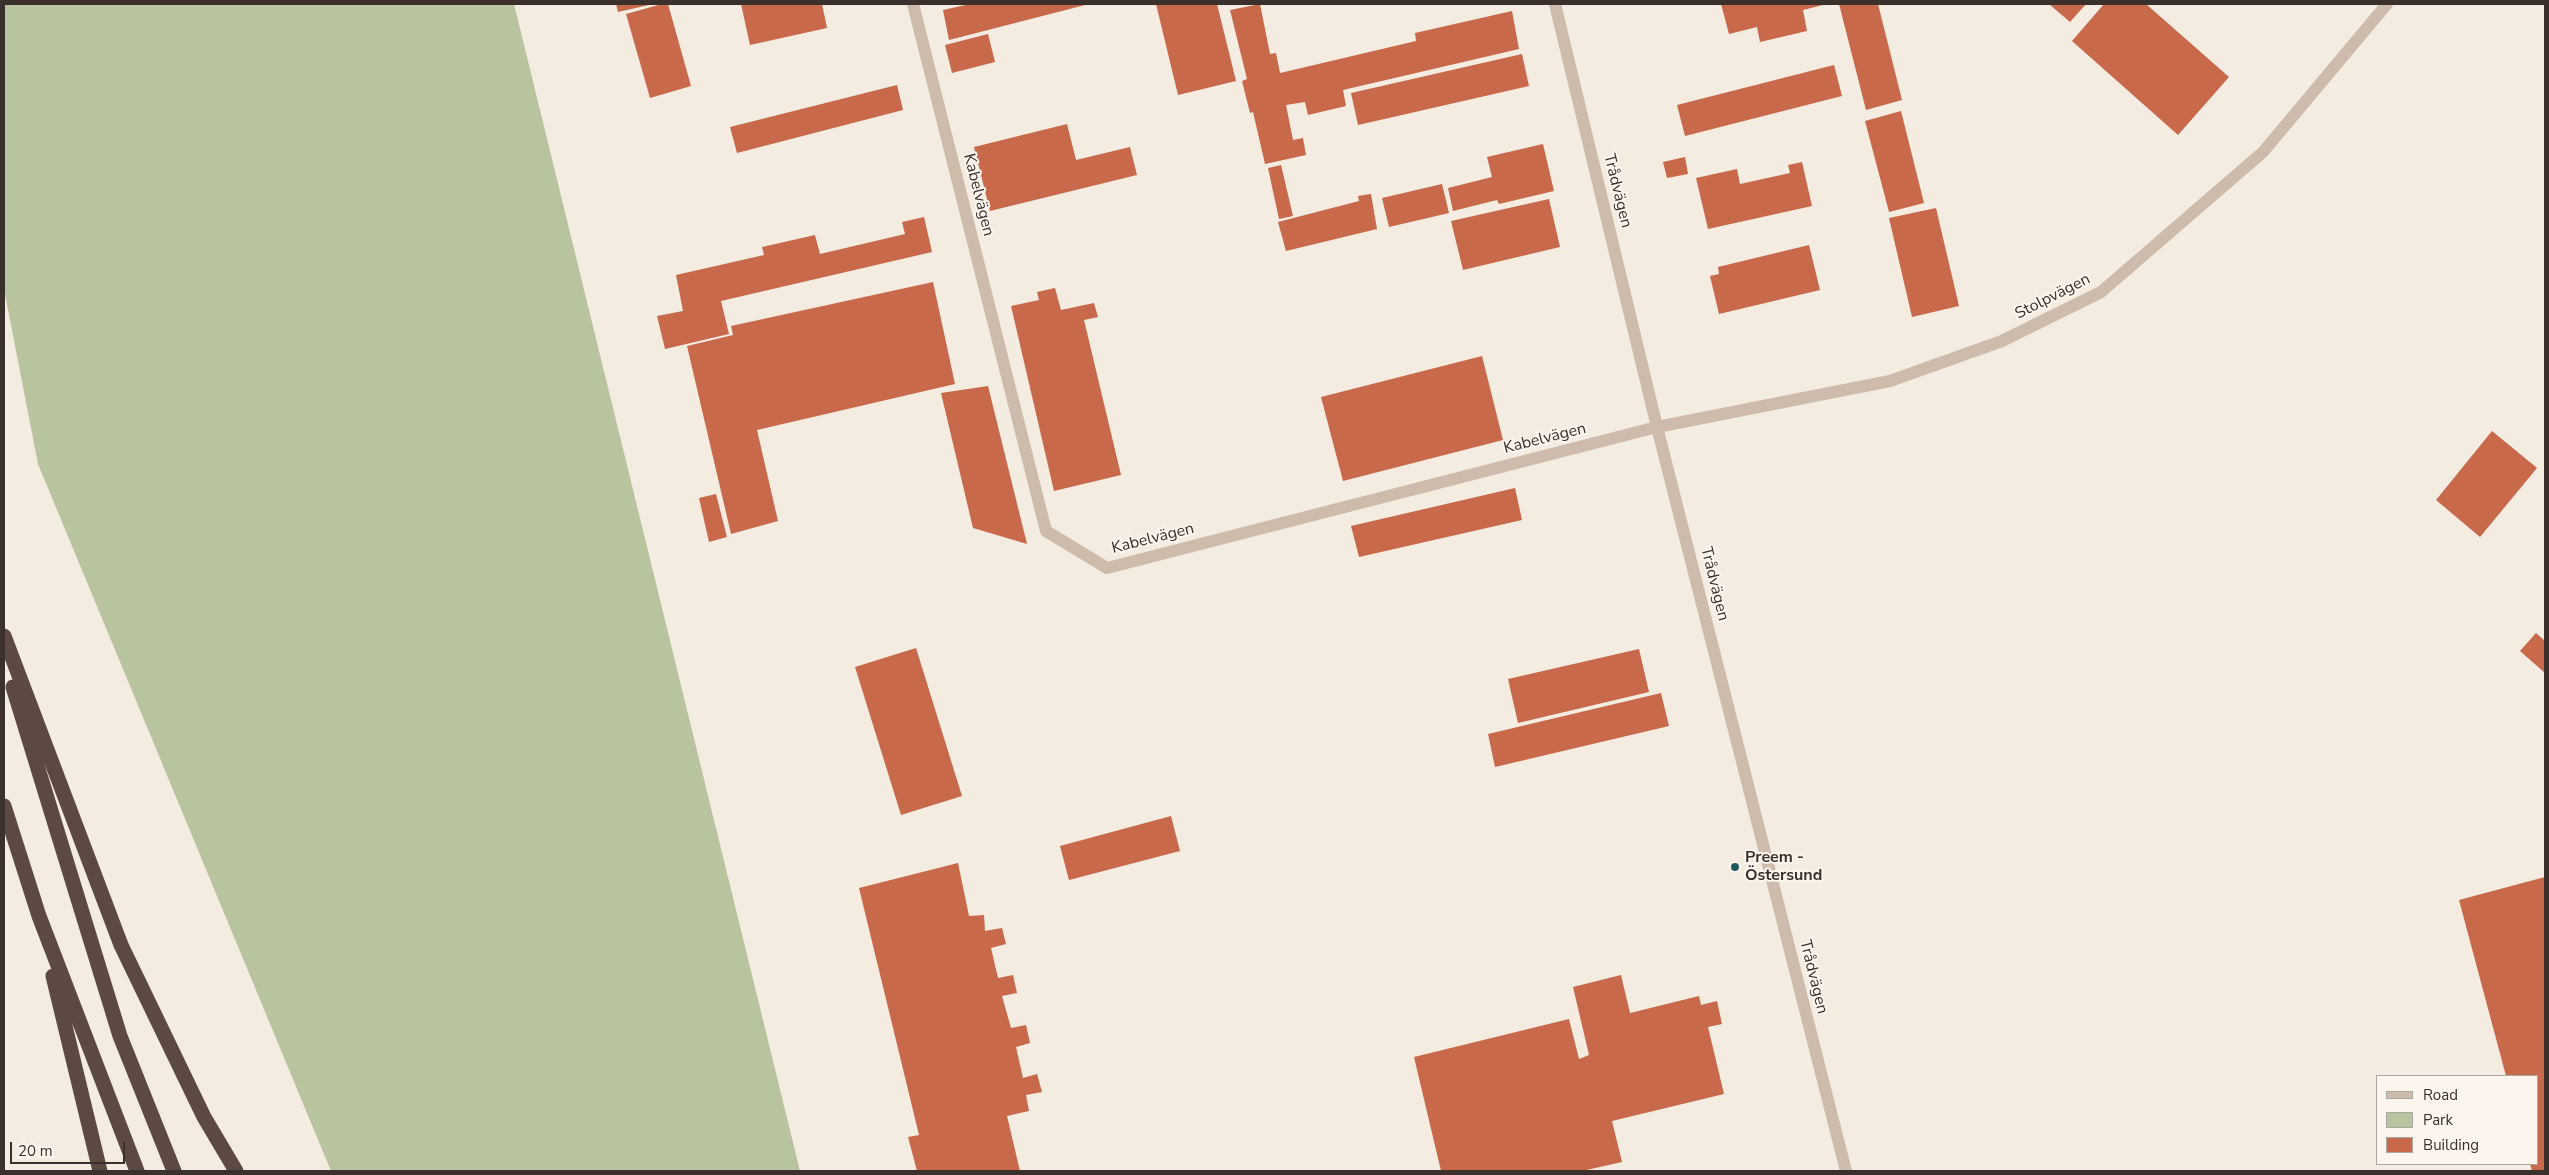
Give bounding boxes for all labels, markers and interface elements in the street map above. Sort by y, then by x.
street label: Kabelvägen [958,152,998,238]
street label: Trådvägen [1599,152,1635,230]
street label: Stolpvägen [2012,270,2094,324]
street label: Kabelvägen [1502,419,1588,459]
street label: Kabelvägen [1110,519,1196,559]
street label: Trådvägen [1696,545,1732,623]
place label: Preem - Östersund [1745,848,1822,886]
marker: Preem - Östersund [1729,861,1741,873]
street label: Trådvägen [1795,938,1831,1016]
legend [2376,1075,2539,1165]
text: Road [2423,1085,2458,1105]
text: Park [2423,1110,2453,1130]
scale bar [12,1132,128,1164]
text: Building [2423,1135,2479,1155]
text: 20 m [18,1141,53,1161]

